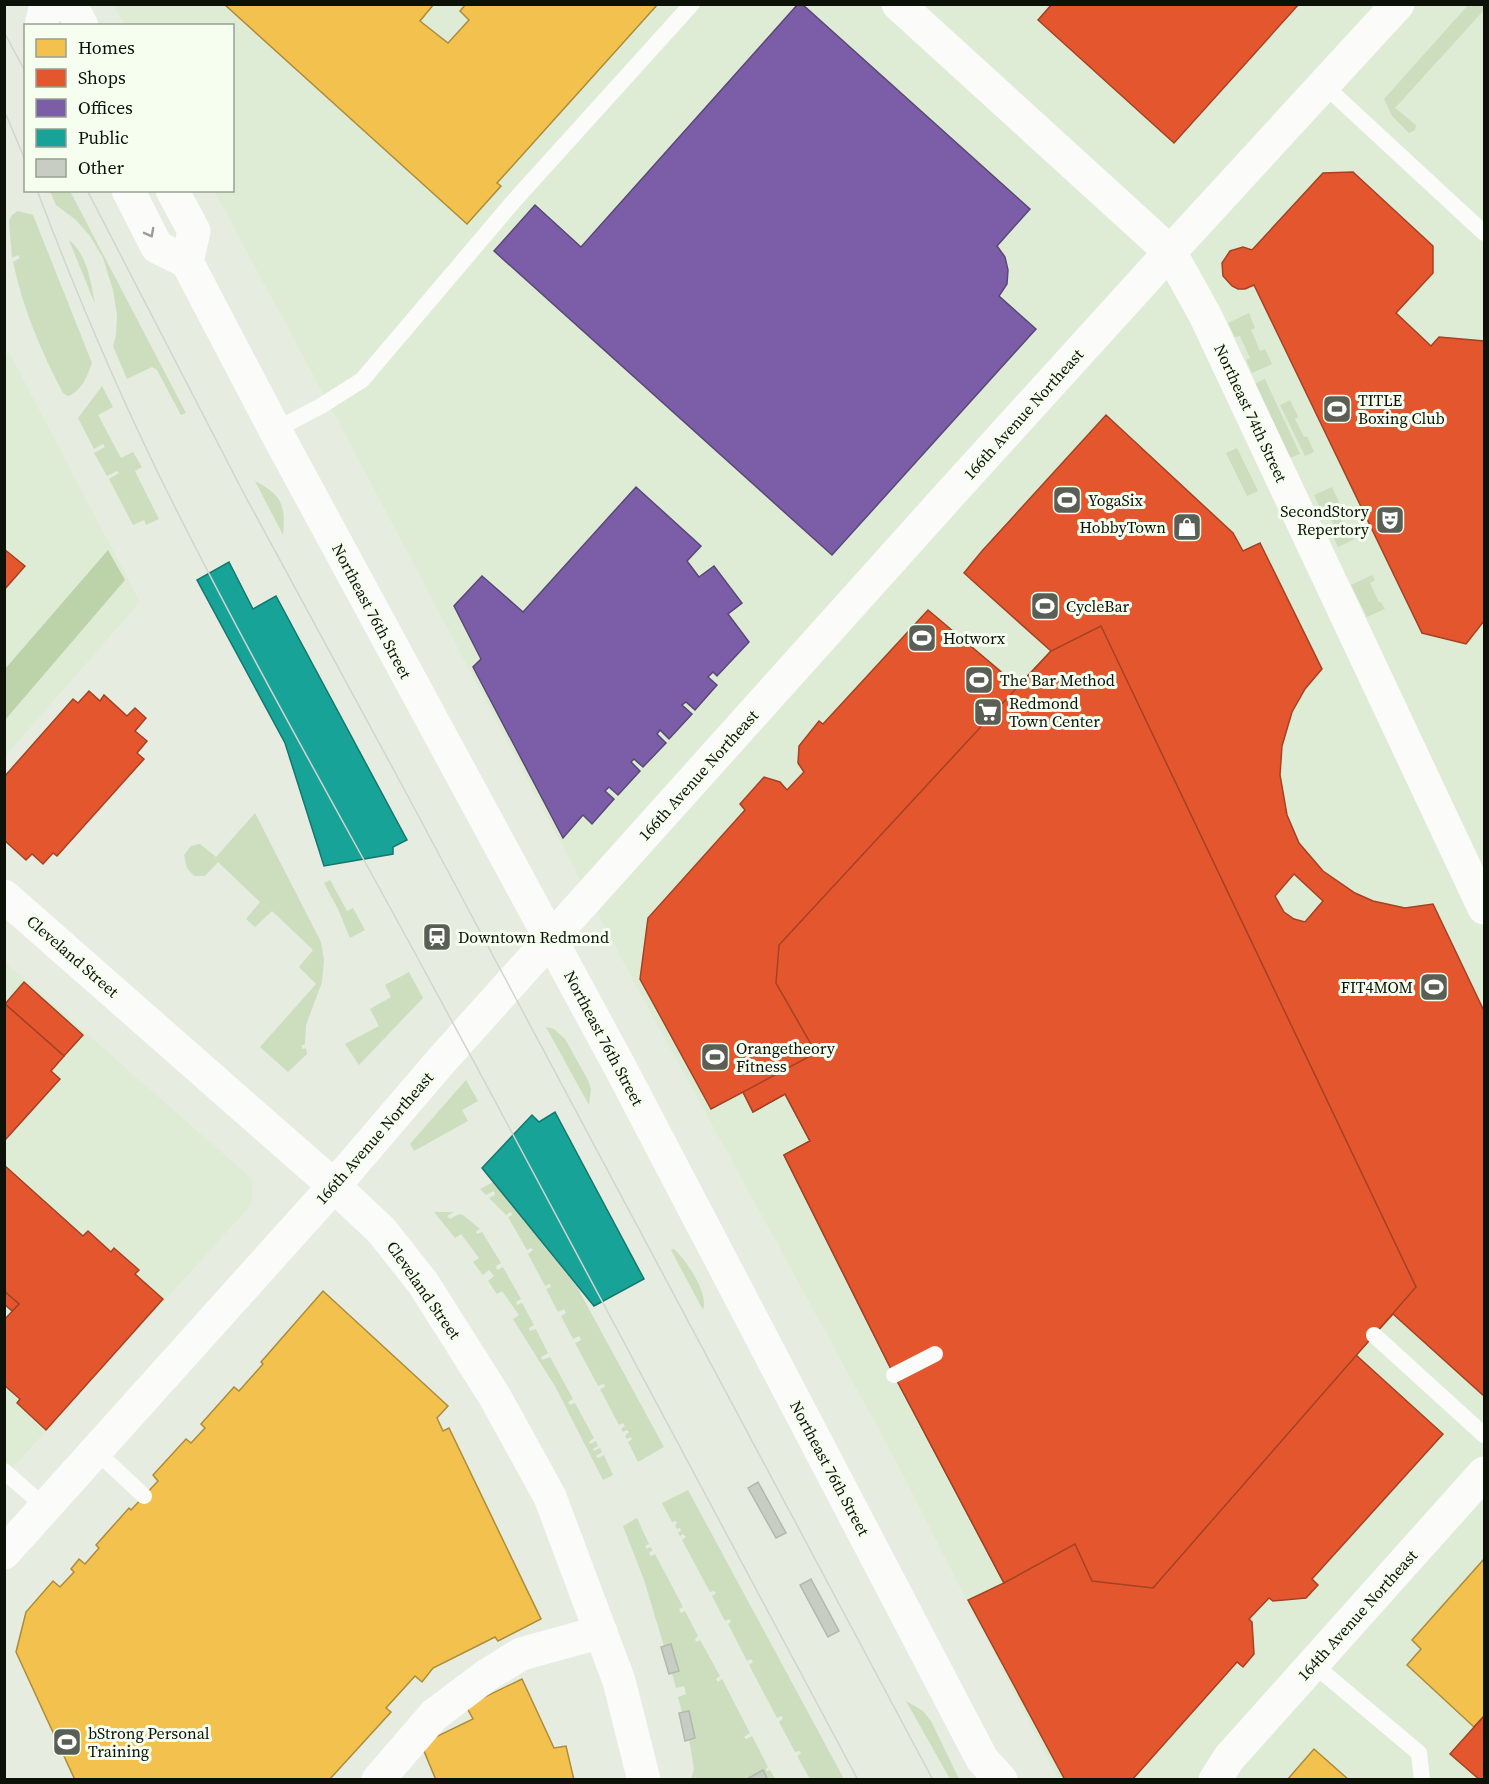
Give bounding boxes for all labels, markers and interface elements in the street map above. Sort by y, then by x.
legend [24,24,234,192]
text: Homes [78,35,135,60]
text: Shops [78,65,126,90]
text: Offices [78,95,133,120]
text: Public [78,125,129,150]
text: Other [78,155,125,180]
one-way arrow [143,227,154,238]
street label: Northeast 74th Street [1209,340,1293,486]
street label: 166th Avenue Northeast [958,343,1088,484]
place label: TITLE Boxing Club [1358,389,1445,429]
sports icon: TITLE Boxing Club [1321,393,1353,425]
sports icon: YogaSix [1051,484,1083,516]
place label: YogaSix [1088,489,1144,511]
place label: SecondStory Repertory [1280,500,1370,540]
theatre icon: SecondStory Repertory [1374,504,1406,536]
shop icon: HobbyTown [1171,511,1203,543]
place label: HobbyTown [1080,516,1166,538]
street label: Northeast 76th Street [327,540,417,683]
sports icon: CycleBar [1029,590,1061,622]
place label: CycleBar [1066,595,1129,617]
sports icon: Hotworx [906,622,938,654]
place label: Hotworx [943,627,1006,649]
sports icon: The Bar Method [963,664,995,696]
place label: The Bar Method [1000,669,1115,691]
place label: Redmond Town Center [1009,692,1100,732]
supermarket icon: Redmond Town Center [972,696,1004,728]
street label: 166th Avenue Northeast [633,704,763,845]
street label: Cleveland Street [22,910,124,1003]
station icon: Downtown Redmond [421,921,453,953]
place label: Downtown Redmond [458,926,609,948]
street label: Northeast 76th Street [559,967,649,1110]
sports icon: FIT4MOM [1418,971,1450,1003]
place label: FIT4MOM [1341,976,1413,998]
place label: Orangetheory Fitness [736,1037,836,1077]
sports icon: Orangetheory Fitness [699,1041,731,1073]
street label: 166th Avenue Northeast [310,1066,438,1209]
street label: Cleveland Street [382,1237,466,1344]
street label: Northeast 76th Street [785,1397,875,1540]
street label: 164th Avenue Northeast [1292,1544,1422,1685]
place label: bStrong Personal Training [88,1722,210,1762]
sports icon: bStrong Personal Training [51,1726,83,1758]

